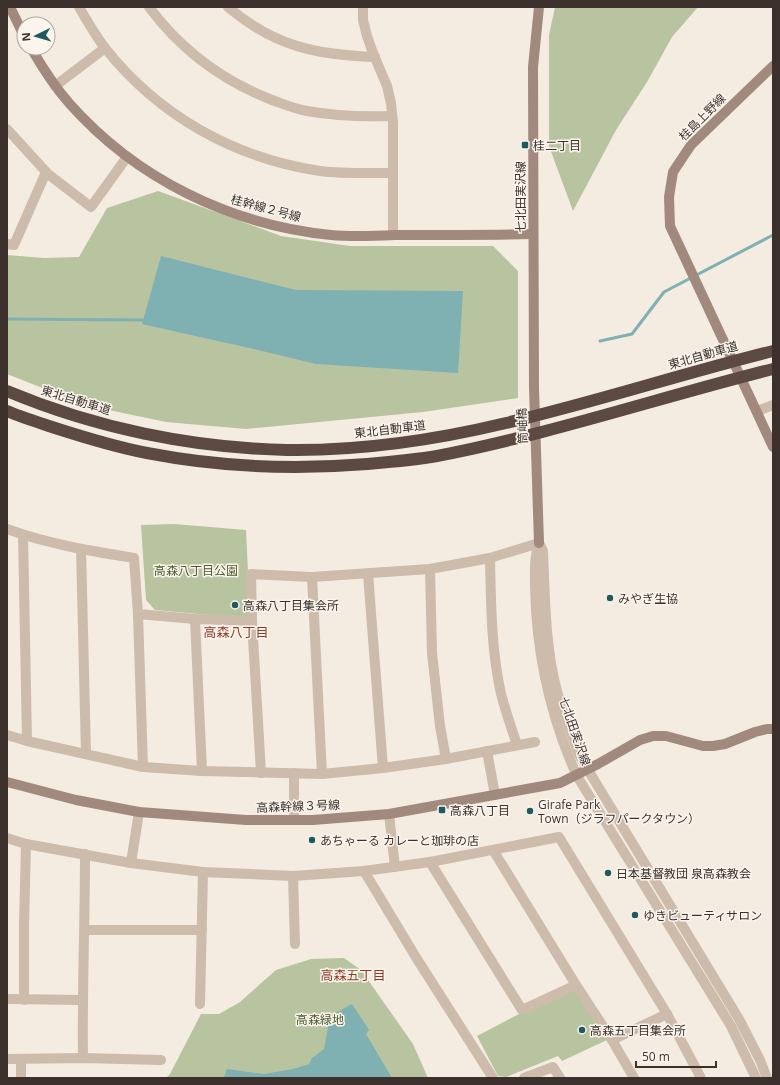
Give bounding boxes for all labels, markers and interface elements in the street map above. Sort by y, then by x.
north arrow [16,16,56,56]
text: N [18,32,33,42]
street label: 桂島上野線 [675,90,729,144]
place label: 桂二丁目 [533,137,581,154]
marker: 桂二丁目 [520,140,530,150]
street label: 七北田実沢線 [512,161,529,233]
street label: 桂幹線２号線 [229,190,303,226]
street label: 東北自動車道 [666,337,740,373]
street label: 東北自動車道 [39,381,113,419]
street label: 筒岫橋 [513,408,531,444]
street label: 東北自動車道 [353,416,427,442]
park label: 高森八丁目公園 [154,562,238,579]
place label: みやぎ生協 [618,590,678,607]
marker: みやぎ生協 [605,593,615,603]
place label: 高森八丁目集会所 [243,597,339,614]
marker: 高森八丁目集会所 [230,600,240,610]
district label: 高森八丁目 [203,623,269,641]
street label: 七北田実沢線 [555,694,595,768]
street label: 高森幹線３号線 [256,796,340,816]
place label: Girafe Park Town（ジラフパークタウン） [538,796,700,827]
place label: 高森八丁目 [450,802,510,819]
marker: 高森八丁目 [437,805,447,815]
marker: Girafe Park Town（ジラフパークタウン） [525,806,535,816]
place label: あちゃーる カレーと珈琲の店 [320,832,479,849]
marker: あちゃーる カレーと珈琲の店 [307,835,317,845]
place label: 日本基督教団 泉高森教会 [616,865,751,882]
marker: 日本基督教団 泉高森教会 [603,868,613,878]
place label: ゆきビューティサロン [643,907,762,924]
marker: ゆきビューティサロン [630,910,640,920]
district label: 高森五丁目 [320,966,386,984]
park label: 高森緑地 [296,1011,344,1028]
place label: 高森五丁目集会所 [590,1022,686,1039]
marker: 高森五丁目集会所 [577,1025,587,1035]
scale bar [636,1043,716,1069]
text: 50 m [642,1048,670,1065]

